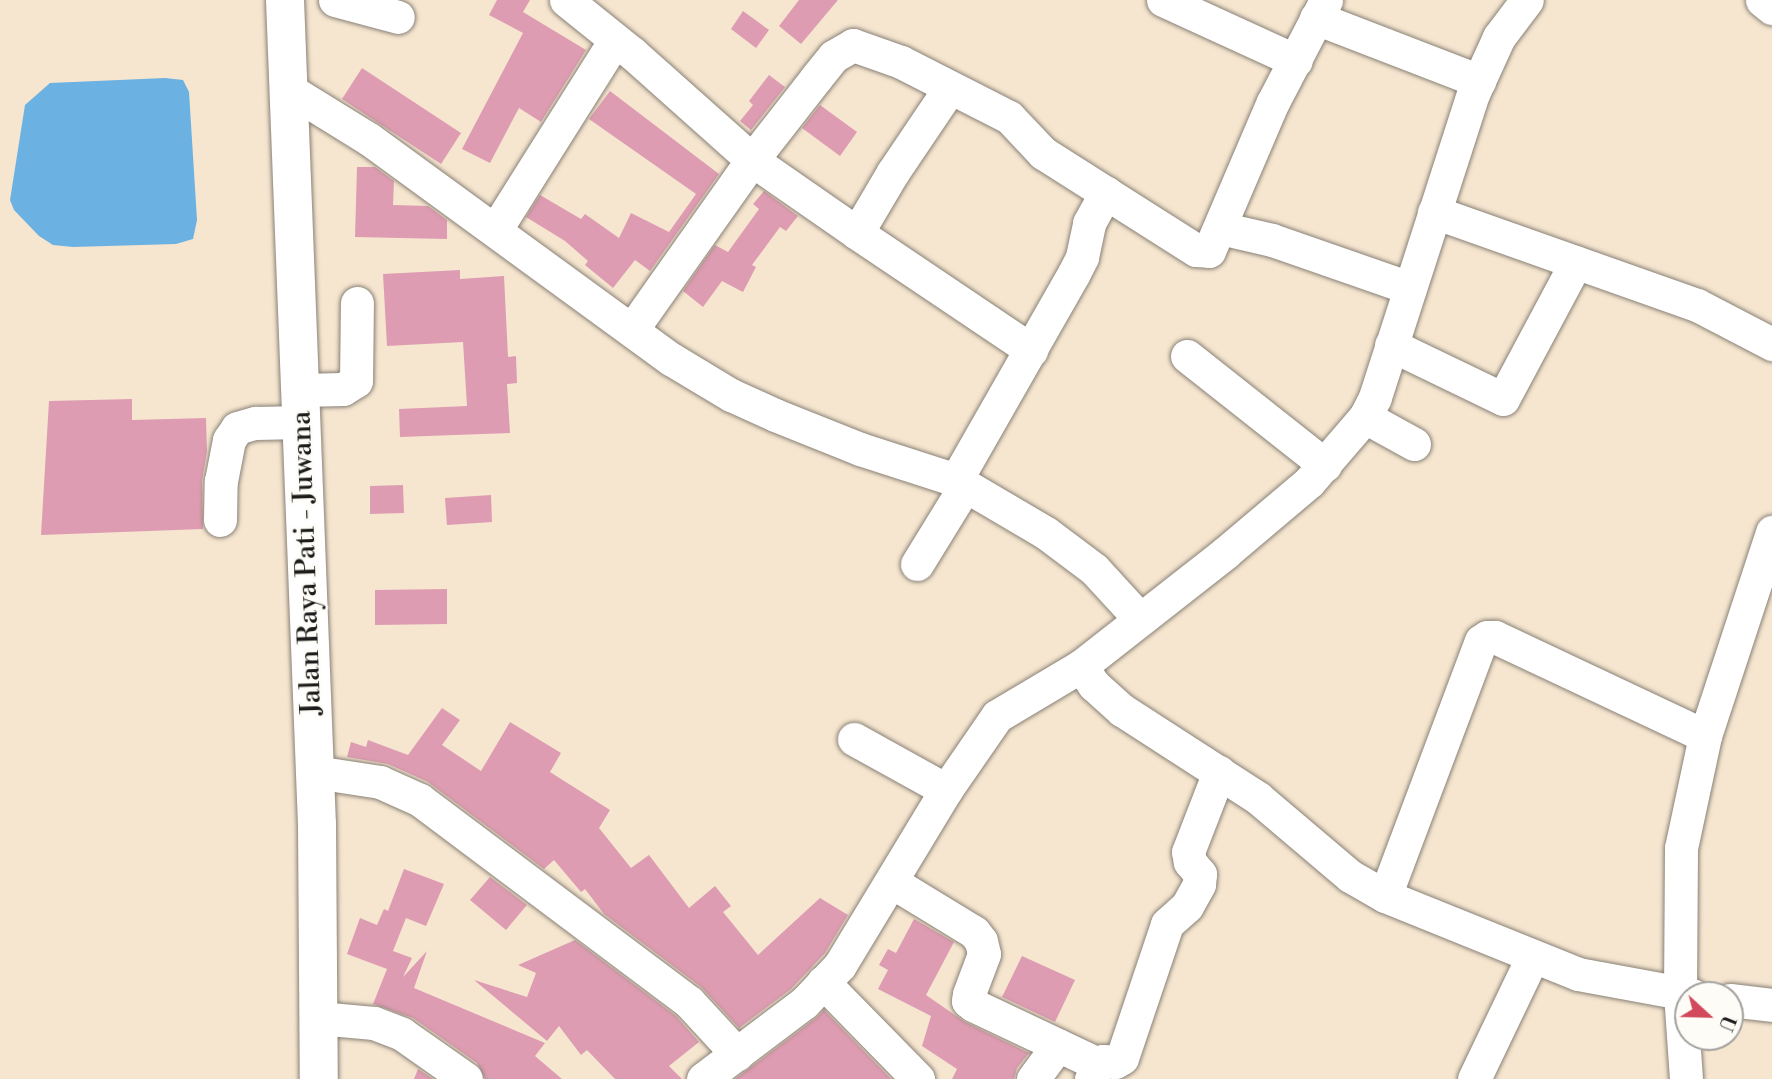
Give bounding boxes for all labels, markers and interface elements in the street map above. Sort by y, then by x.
street label: Jalan Raya Pati - Juwana [285,410,329,716]
north arrow [1674,981,1744,1051]
text: U [1713,1012,1740,1034]

